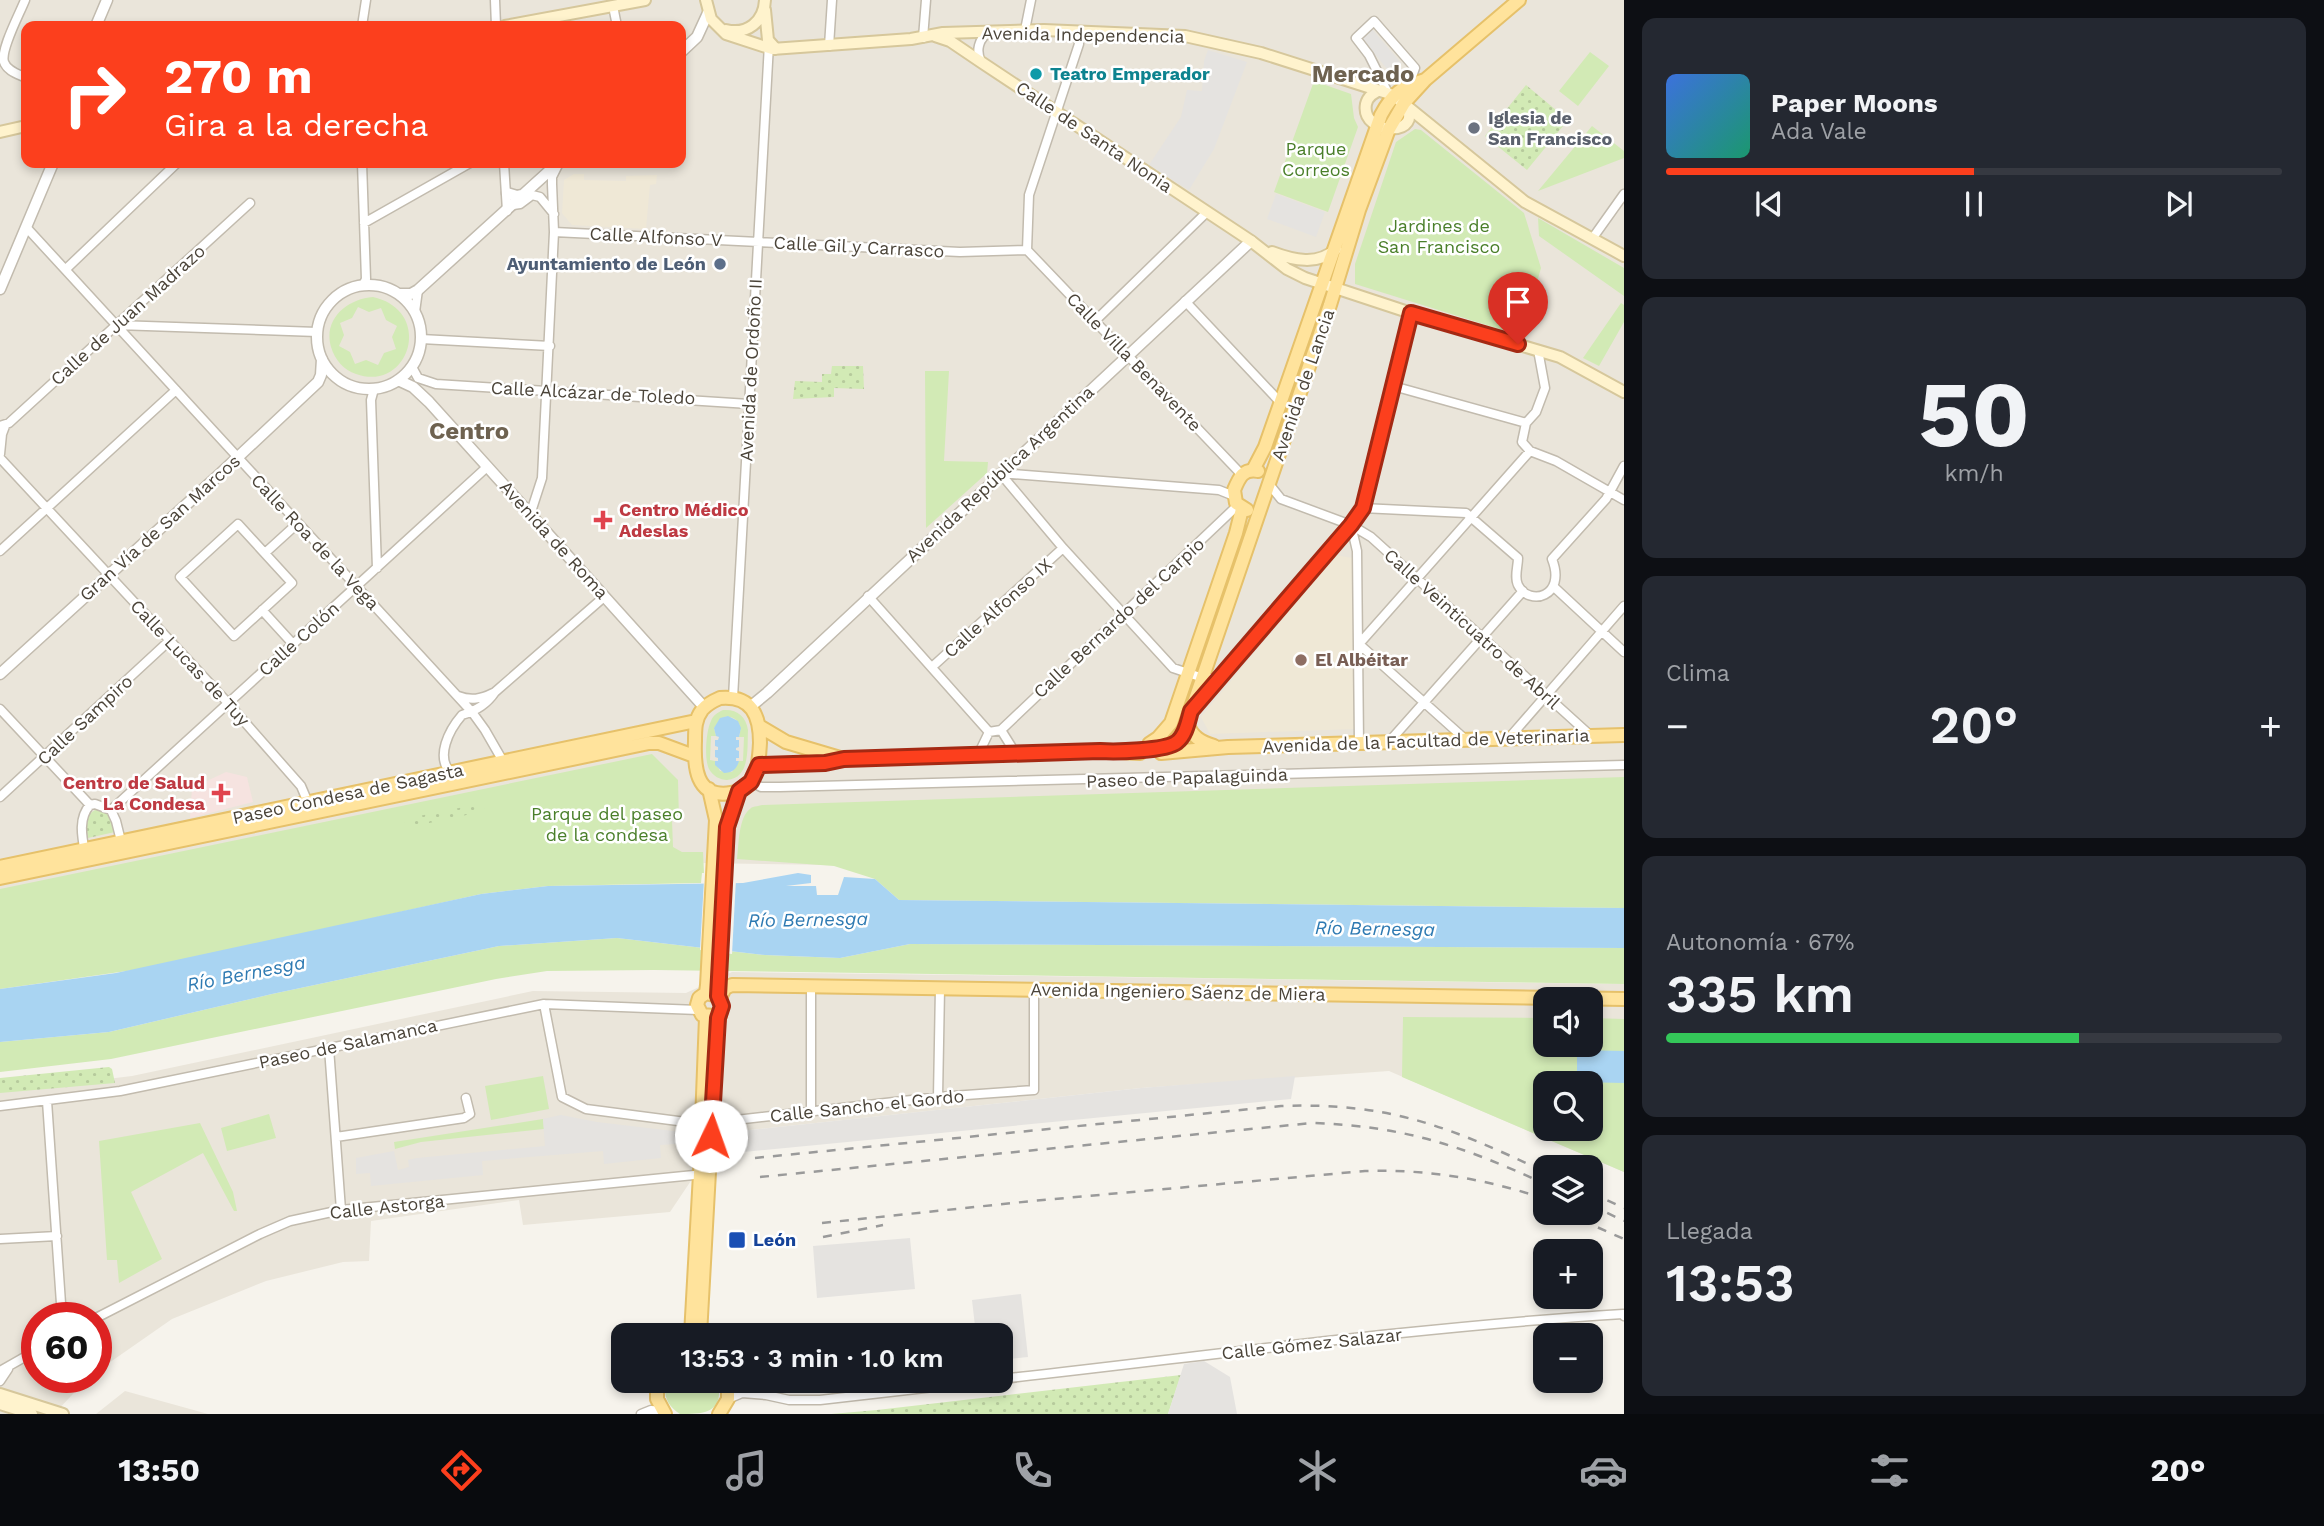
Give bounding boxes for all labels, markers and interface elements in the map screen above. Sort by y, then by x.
street label: Avenida Independencia [981,22,1185,47]
text: 270 m [164,47,313,105]
icon: right [49,49,140,140]
district label: Mercado [1312,60,1414,88]
place label: Teatro Emperador [1050,63,1210,84]
marker: Teatro Emperador [1028,66,1044,82]
street label: Calle de Santa Nonia [1012,76,1176,197]
text: Paper Moons [1771,88,1938,118]
text: Gira a la derecha [164,106,428,144]
place label: Iglesia de San Francisco [1488,107,1612,149]
text: Ada Vale [1771,118,1867,145]
marker: Iglesia de San Francisco [1466,120,1482,136]
park label: Parque Correos [1282,138,1350,180]
icon: previous [1750,185,1788,223]
icon: pause [1955,185,1993,223]
icon: next [2160,185,2198,223]
park label: Jardines de San Francisco [1378,215,1500,257]
street label: Calle Alfonso V [589,223,723,250]
street label: Calle Gil y Carrasco [773,232,945,261]
street label: Calle de Juan Madrazo [46,240,209,389]
place label: Ayuntamiento de León [507,253,706,274]
marker: Ayuntamiento de León [712,256,728,272]
pin [1488,272,1548,344]
street label: Avenida de Ordoño II [735,278,766,462]
icon: arrive [1499,283,1537,321]
street label: Calle Villa Benavente [1063,288,1206,435]
street label: Avenida de Lancia [1267,306,1338,463]
text: 50 [1918,361,2030,468]
street label: Calle Alcázar de Toledo [490,377,696,408]
street label: Avenida República Argentina [901,381,1098,566]
district label: Centro [429,417,509,445]
street label: Gran Vía de San Marcos [75,450,244,605]
text: km/h [1944,460,2004,487]
street label: Calle Roa de la Vega [247,469,384,614]
street label: Avenida de Roma [496,476,613,603]
place label: Centro Médico Adeslas [619,499,749,541]
marker: Centro Médico Adeslas [593,510,613,530]
street label: Calle Bernardo del Carpio [1029,533,1208,702]
street label: Calle Veinticuatro de Abril [1380,544,1565,713]
street label: Calle Alfonso IX [939,554,1056,662]
street label: Calle Lucas de Tuy [126,595,255,731]
street label: Calle Colón [254,597,343,680]
place label: El Albéitar [1315,649,1408,670]
marker: El Albéitar [1293,652,1309,668]
text: Clima [1666,660,1730,687]
street label: Calle Sampiro [33,670,137,769]
text: 20° [1930,695,2018,756]
text: − [1666,704,1689,748]
text: + [2259,704,2282,748]
street label: Avenida de la Facultad de Veterinaria [1262,724,1590,757]
street label: Paseo Condesa de Sagasta [230,759,465,828]
street label: Paseo de Papalaguinda [1086,763,1288,792]
place label: Centro de Salud La Condesa [63,772,206,814]
marker: Centro de Salud La Condesa [211,783,231,803]
park label: Parque del paseo de la condesa [531,803,683,845]
water label: Río Bernesga [748,907,869,932]
water label: Río Bernesga [1315,916,1436,941]
text: Autonomía · 67% [1666,929,1854,956]
water label: Río Bernesga [185,951,308,996]
text: 335 km [1666,964,1854,1025]
street label: Avenida Ingeniero Sáenz de Miera [1030,978,1326,1005]
map controls [1533,987,1603,1393]
button: sound [1533,987,1603,1057]
street label: Paseo de Salamanca [257,1014,439,1073]
button: search [1533,1071,1603,1141]
street label: Calle Sancho el Gordo [769,1085,965,1126]
position arrow [674,1099,748,1173]
button: layers [1533,1155,1603,1225]
street label: Calle Astorga [328,1190,446,1223]
text: Llegada [1666,1218,1753,1245]
place label: León [753,1229,796,1250]
marker: León [727,1230,747,1250]
button: + [1533,1239,1603,1309]
text: 13:53 [1666,1253,1795,1314]
speed limit sign: 60 [21,1302,112,1393]
button: − [1533,1323,1603,1393]
street label: Calle Gómez Salazar [1221,1324,1403,1363]
text: 13:53 · 3 min · 1.0 km [681,1343,943,1373]
icon: directions [437,1446,486,1495]
icon: music [722,1446,771,1495]
icon: phone [1008,1446,1057,1495]
icon: climate [1293,1446,1342,1495]
icon: car [1579,1446,1628,1495]
icon: filters [1865,1446,1914,1495]
text: 13:50 [118,1451,200,1489]
text: 20° [2150,1451,2206,1489]

